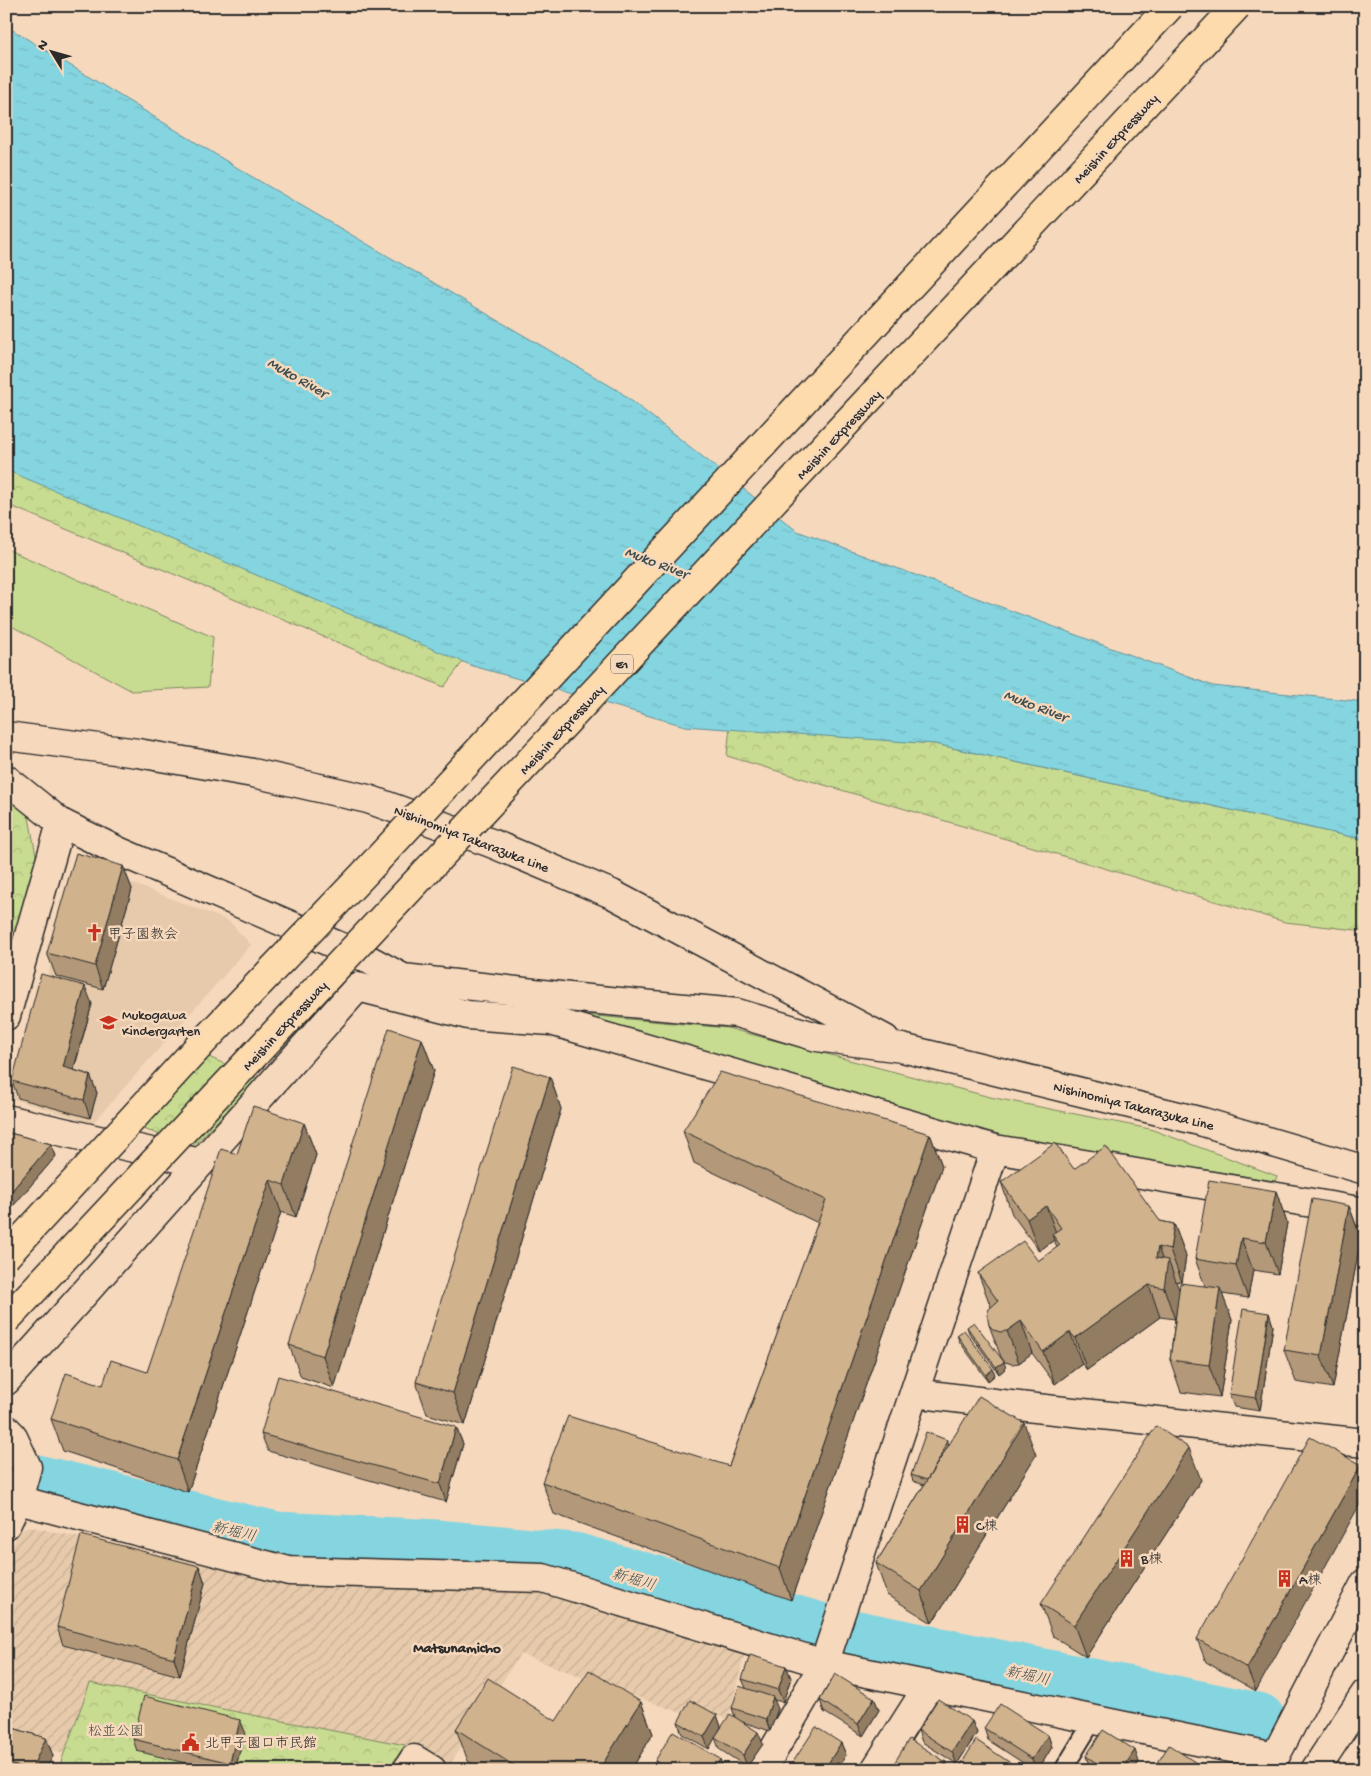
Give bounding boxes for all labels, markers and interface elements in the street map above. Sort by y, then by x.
north arrow [28,28,78,78]
text: N [34,37,53,54]
street label: Meishin Expressway [1071,91,1163,188]
water label: Muko River [264,354,333,404]
street label: Meishin Expressway [794,387,886,484]
water label: Muko River [622,544,693,585]
road number: E1 [611,654,633,674]
street label: Meishin Expressway [517,682,609,779]
water label: Muko River [1001,687,1072,728]
street label: Nishinomiya Takarazuka Line [391,803,552,878]
church icon: 甲子園教会 [84,923,104,943]
place label: 甲子園教会 [108,927,178,944]
street label: Meishin Expressway [240,978,332,1075]
place label: Mukogawa Kindergarten [122,1008,200,1041]
school or university icon: Mukogawa Kindergarten [98,1012,118,1032]
street label: Nishinomiya Takarazuka Line [1051,1079,1216,1136]
building icon: C棟 [952,1515,972,1535]
water label: 新堀川 [210,1519,258,1547]
place label: C棟 [976,1519,999,1536]
building icon: B棟 [1117,1548,1137,1568]
place label: B棟 [1140,1552,1163,1569]
water label: 新堀川 [609,1566,658,1596]
building icon: A棟 [1275,1569,1295,1589]
place label: A棟 [1299,1573,1322,1590]
district label: Matsunamicho [413,1640,501,1658]
water label: 新堀川 [1004,1663,1051,1690]
park label: 松並公園 [88,1724,144,1741]
public building icon: 北甲子園口市民館 [181,1732,201,1752]
place label: 北甲子園口市民館 [205,1736,317,1753]

